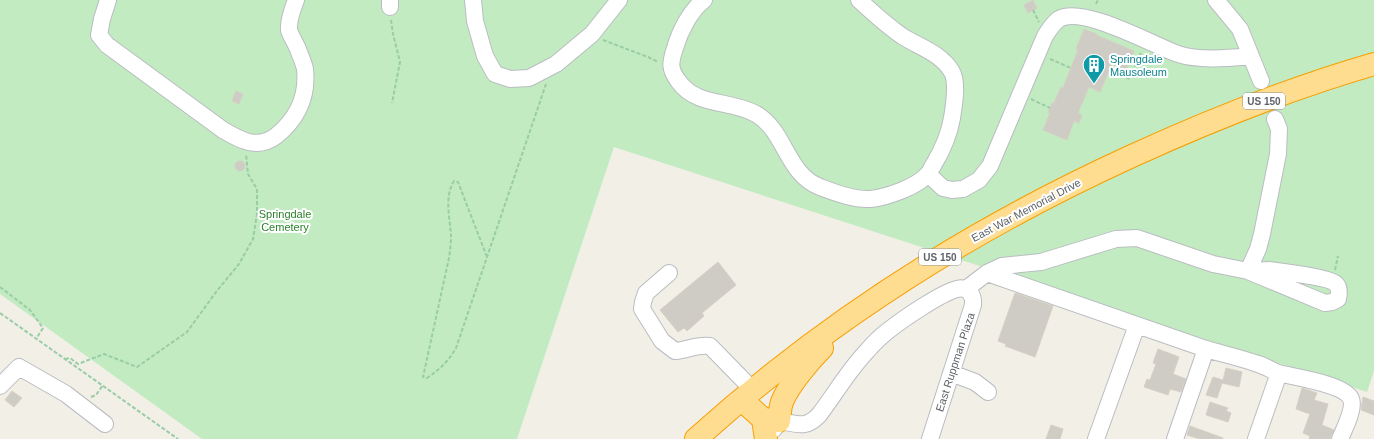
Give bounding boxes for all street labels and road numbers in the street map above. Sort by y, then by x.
road number: US 150 [1243,93,1285,109]
street label: East War Memorial Drive [969,176,1083,244]
road number: US 150 [919,249,961,265]
street label: East Ruppman Plaza [933,310,977,413]

